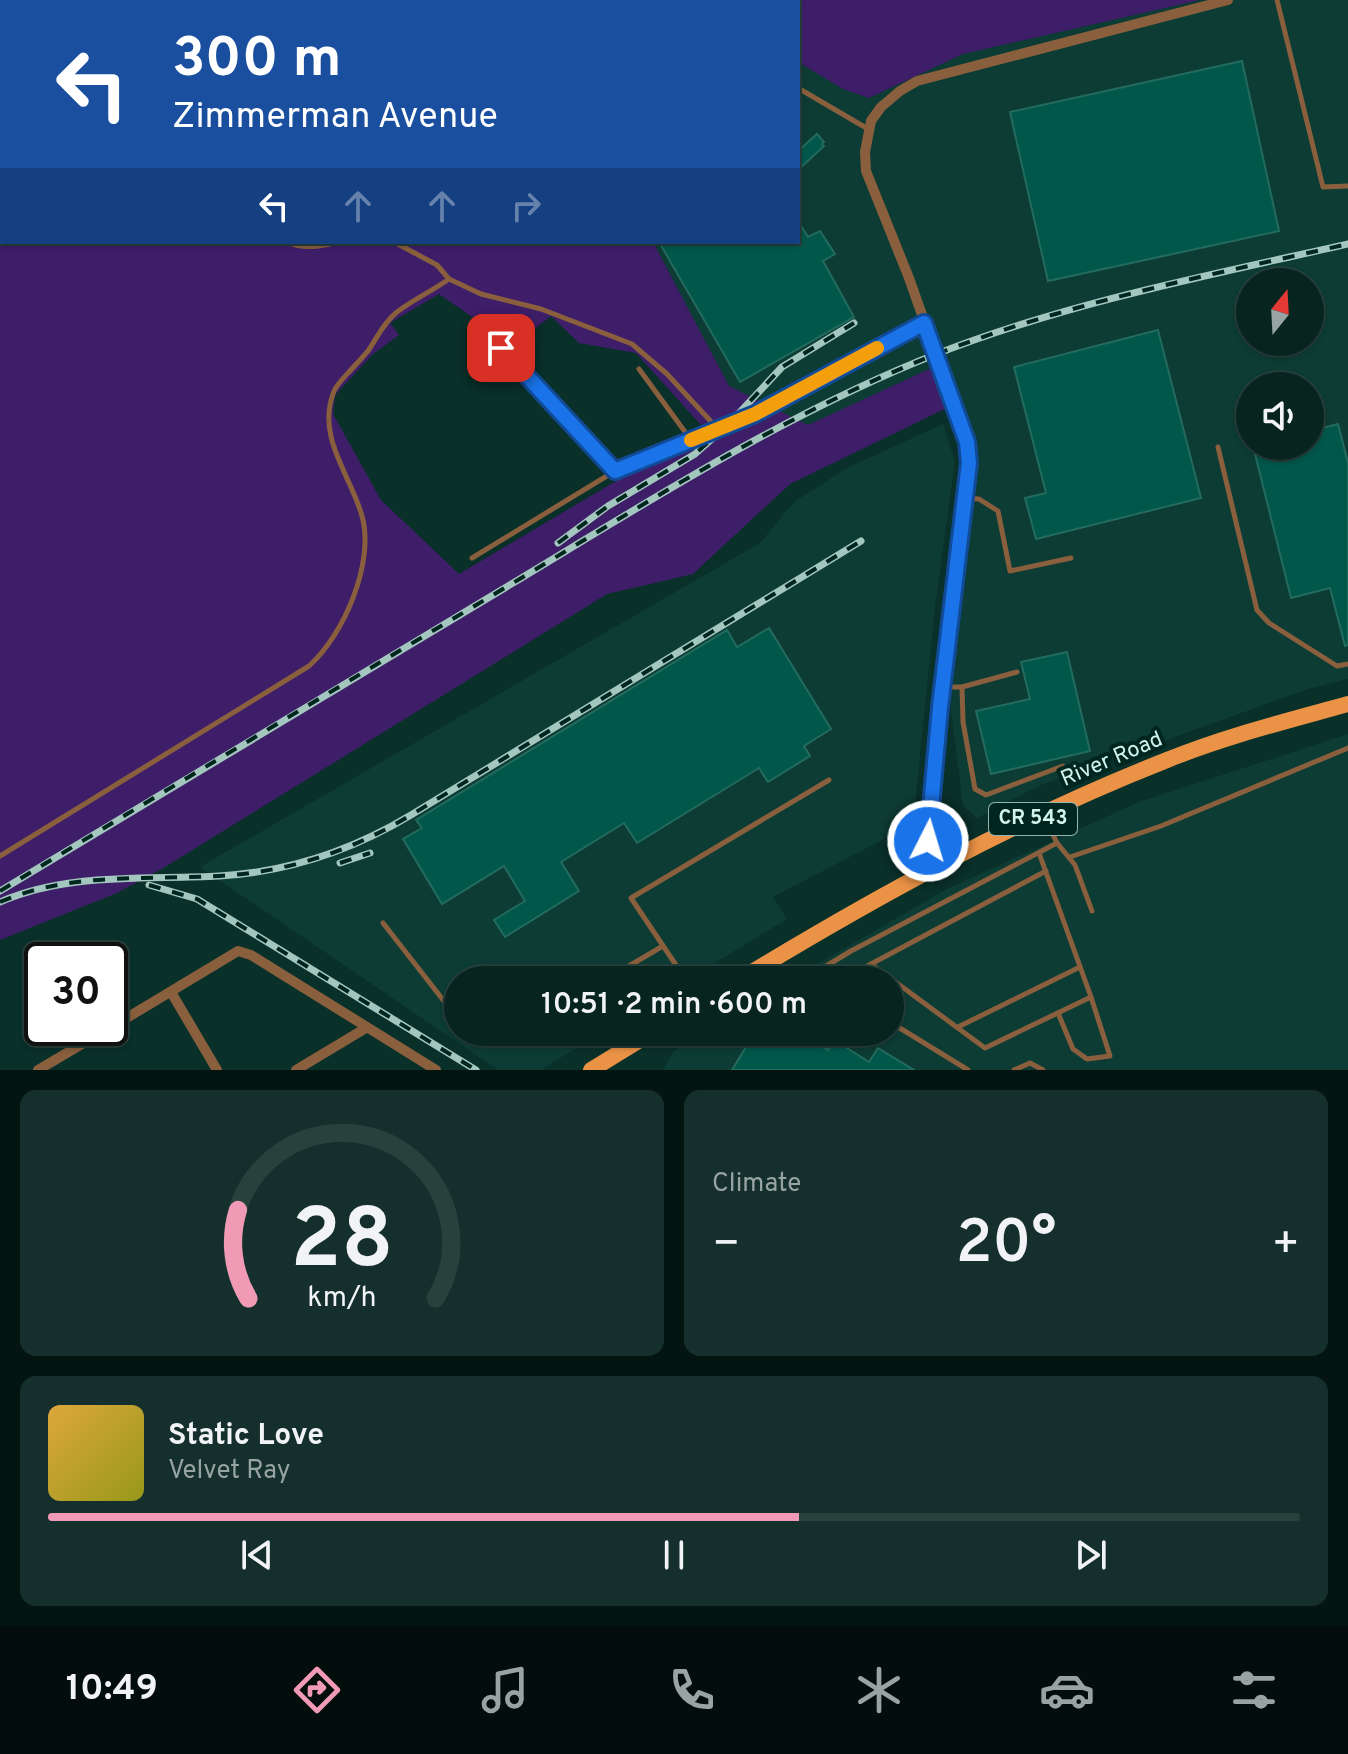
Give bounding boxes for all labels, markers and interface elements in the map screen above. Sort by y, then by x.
text: 300 m [172,26,342,96]
icon: left [40,32,144,136]
text: Zimmerman Avenue [172,95,498,141]
icon: left [252,184,296,228]
icon: ahead [336,184,380,228]
icon: ahead [420,184,464,228]
icon: right [504,184,548,228]
north arrow [1236,268,1324,356]
map controls [1236,268,1324,460]
pin [467,314,535,382]
icon: arrive [479,326,523,370]
button: sound [1236,372,1324,460]
street label: River Road [1057,726,1167,794]
position arrow [886,799,970,883]
road number: CR 543 [989,803,1077,835]
speed limit sign: 30 [24,942,128,1046]
text: 10:51 · 2 min · 600 m [541,987,807,1024]
text: Climate [712,1168,801,1201]
text: 28 [290,1192,394,1297]
text: 20° [956,1208,1056,1284]
text: − [712,1218,740,1274]
text: + [1272,1218,1300,1274]
text: km/h [307,1281,377,1317]
text: Static Love [168,1418,324,1455]
text: Velvet Ray [168,1455,291,1488]
icon: previous [235,1533,279,1577]
icon: pause [652,1533,696,1577]
icon: next [1069,1533,1113,1577]
icon: directions [289,1662,345,1718]
icon: music [477,1662,533,1718]
icon: phone [664,1662,720,1718]
icon: climate [851,1662,907,1718]
icon: car [1039,1662,1095,1718]
icon: filters [1226,1662,1282,1718]
text: 10:49 [66,1667,158,1713]

